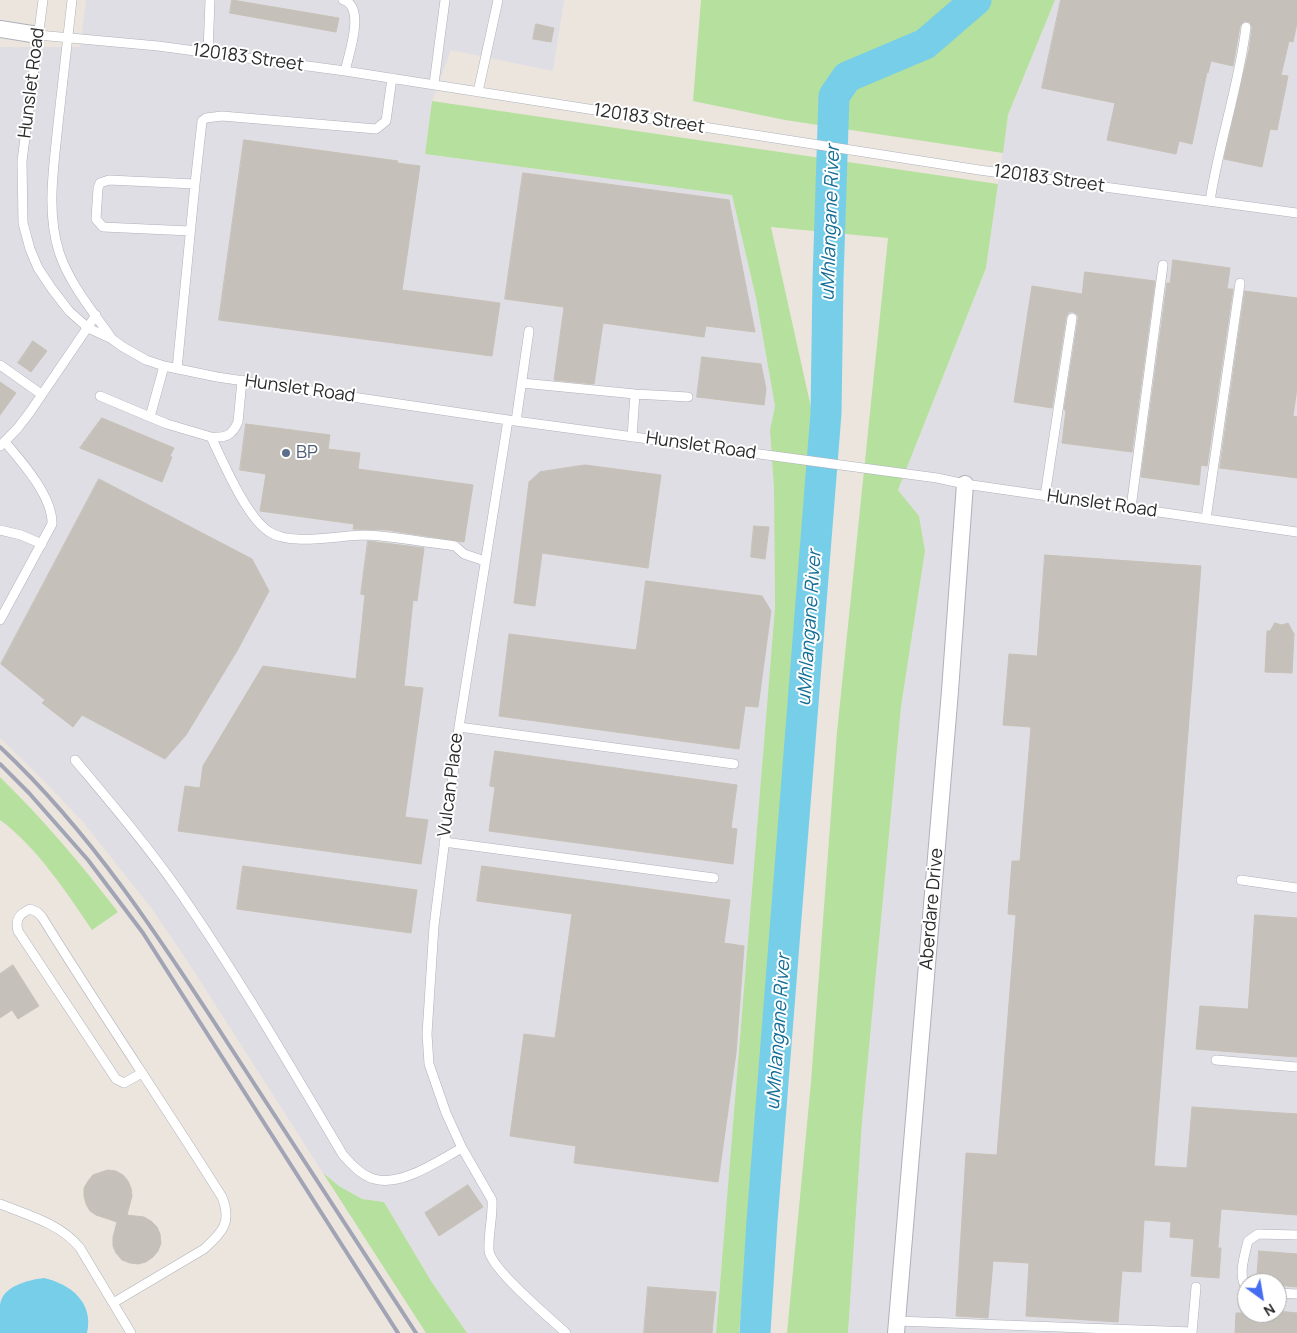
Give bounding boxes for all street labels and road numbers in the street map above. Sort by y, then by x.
street label: Hunslet Road [14,26,50,140]
street label: 120183 Street [191,40,305,76]
street label: 120183 Street [592,100,706,138]
street label: 120183 Street [992,161,1106,197]
street label: Hunslet Road [243,371,357,407]
street label: Hunslet Road [644,428,758,464]
street label: Hunslet Road [1045,486,1159,522]
street label: Vulcan Place [434,732,468,838]
street label: Aberdare Drive [916,847,948,971]

